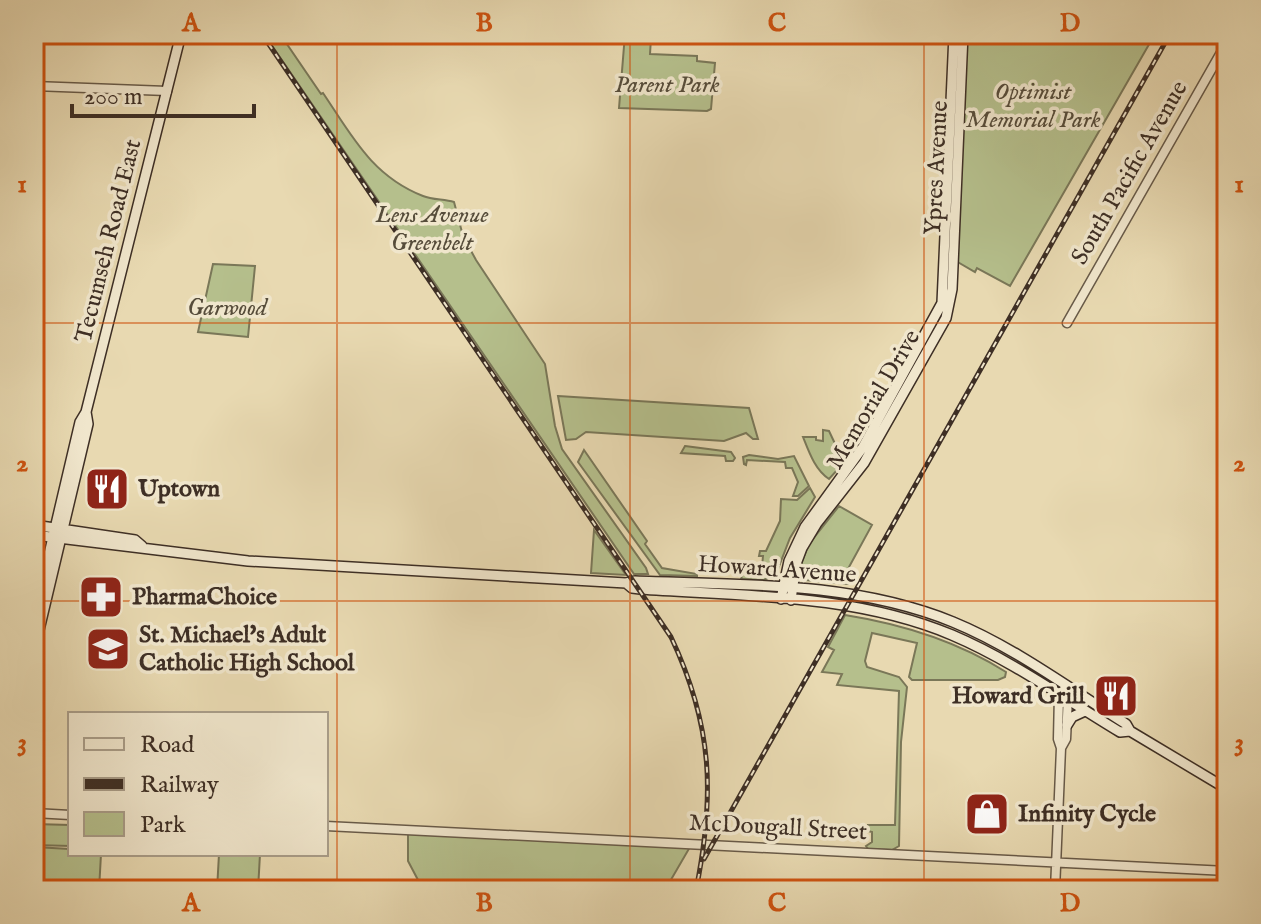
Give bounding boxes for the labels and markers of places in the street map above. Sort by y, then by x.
restaurant icon: Uptown [83,465,131,513]
place label: Uptown [137,474,220,505]
pharmacy icon: PharmaChoice [77,573,125,621]
place label: PharmaChoice [132,582,277,613]
place label: St. Michael's Adult Catholic High School [139,620,355,679]
school or university icon: St. Michael's Adult Catholic High School [84,625,132,673]
restaurant icon: Howard Grill [1092,672,1140,720]
place label: Howard Grill [952,681,1085,712]
shop icon: Infinity Cycle [963,790,1011,838]
place label: Infinity Cycle [1018,799,1156,830]

